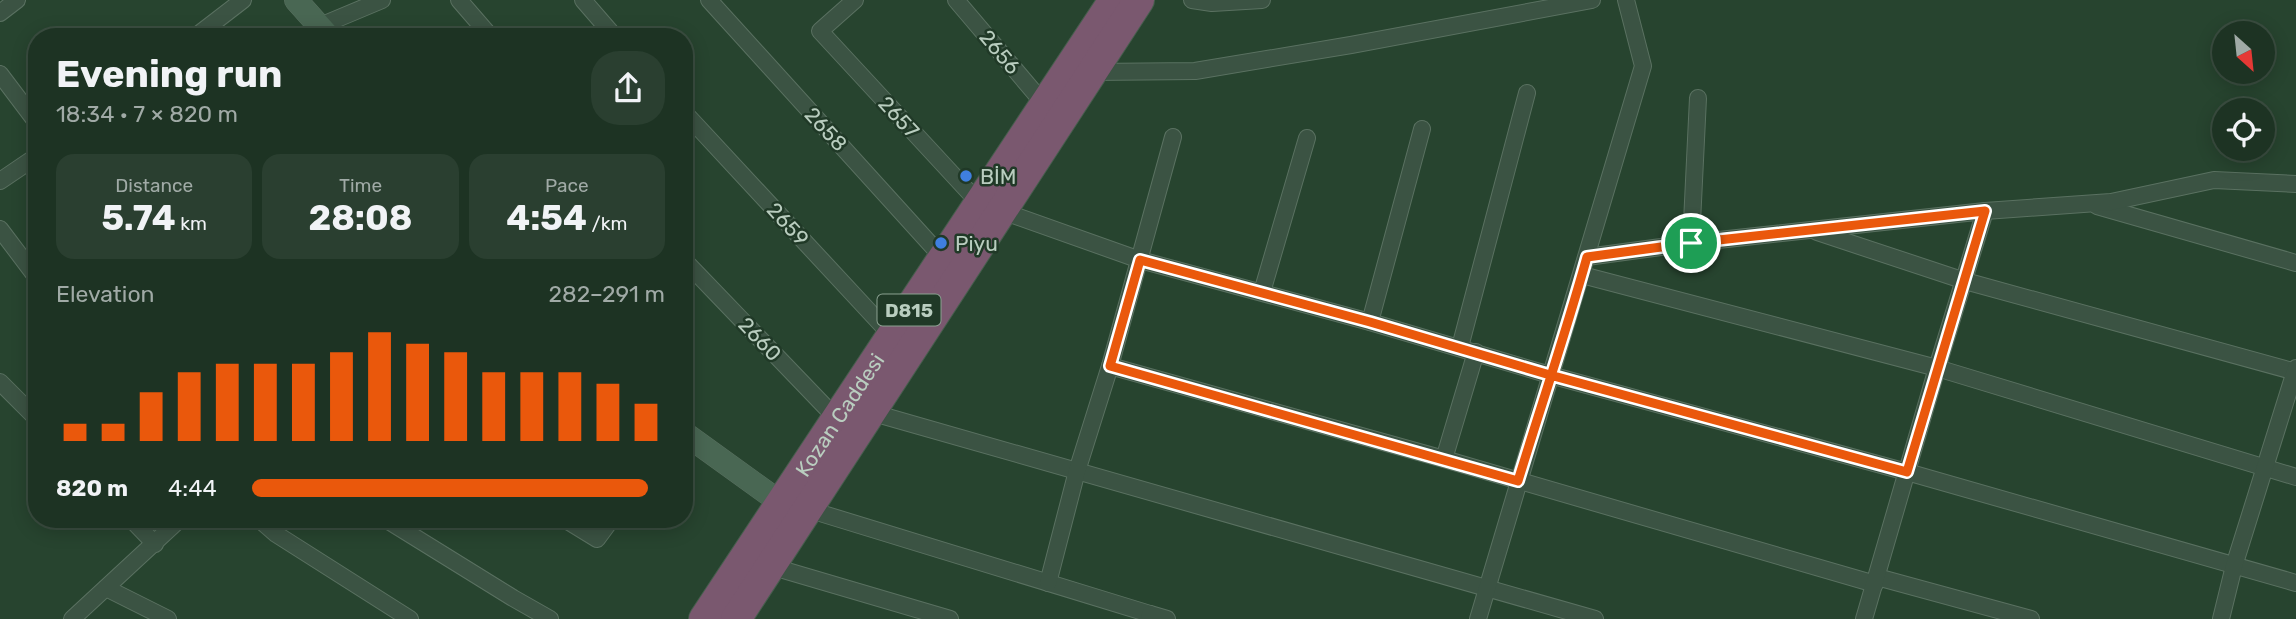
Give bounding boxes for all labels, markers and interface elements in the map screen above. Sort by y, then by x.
north arrow [2212,21,2275,84]
map controls [2212,21,2275,161]
street label: 2656 [974,25,1026,79]
text: Evening run [56,51,282,97]
button: share [591,51,665,125]
street label: 2657 [873,91,925,143]
button: locate [2212,98,2275,161]
text: 18:34 · 7 × 820 m [56,100,238,128]
street label: 2658 [800,102,852,156]
place label: BİM [980,164,1016,189]
marker: BİM [958,168,974,184]
text: Distance [115,174,193,197]
text: Time [339,174,382,197]
text: Pace [545,174,589,197]
text: 5.74 [101,197,176,239]
text: 28:08 [308,197,413,239]
text: 4:54 [506,197,587,239]
street label: 2659 [762,197,814,251]
text: km [176,212,207,235]
text: /km [587,212,627,235]
pin [1661,213,1721,273]
icon: arrive [1672,224,1710,262]
place label: Piyu [955,231,998,256]
marker: Piyu [933,235,949,251]
text: Elevation [56,280,155,308]
text: 282–291 m [549,280,665,308]
road number: D815 [878,294,940,326]
street label: 2660 [733,312,787,366]
street label: Kozan Caddesi [790,349,889,481]
text: 820 m [56,474,128,502]
text: 4:44 [168,474,217,502]

